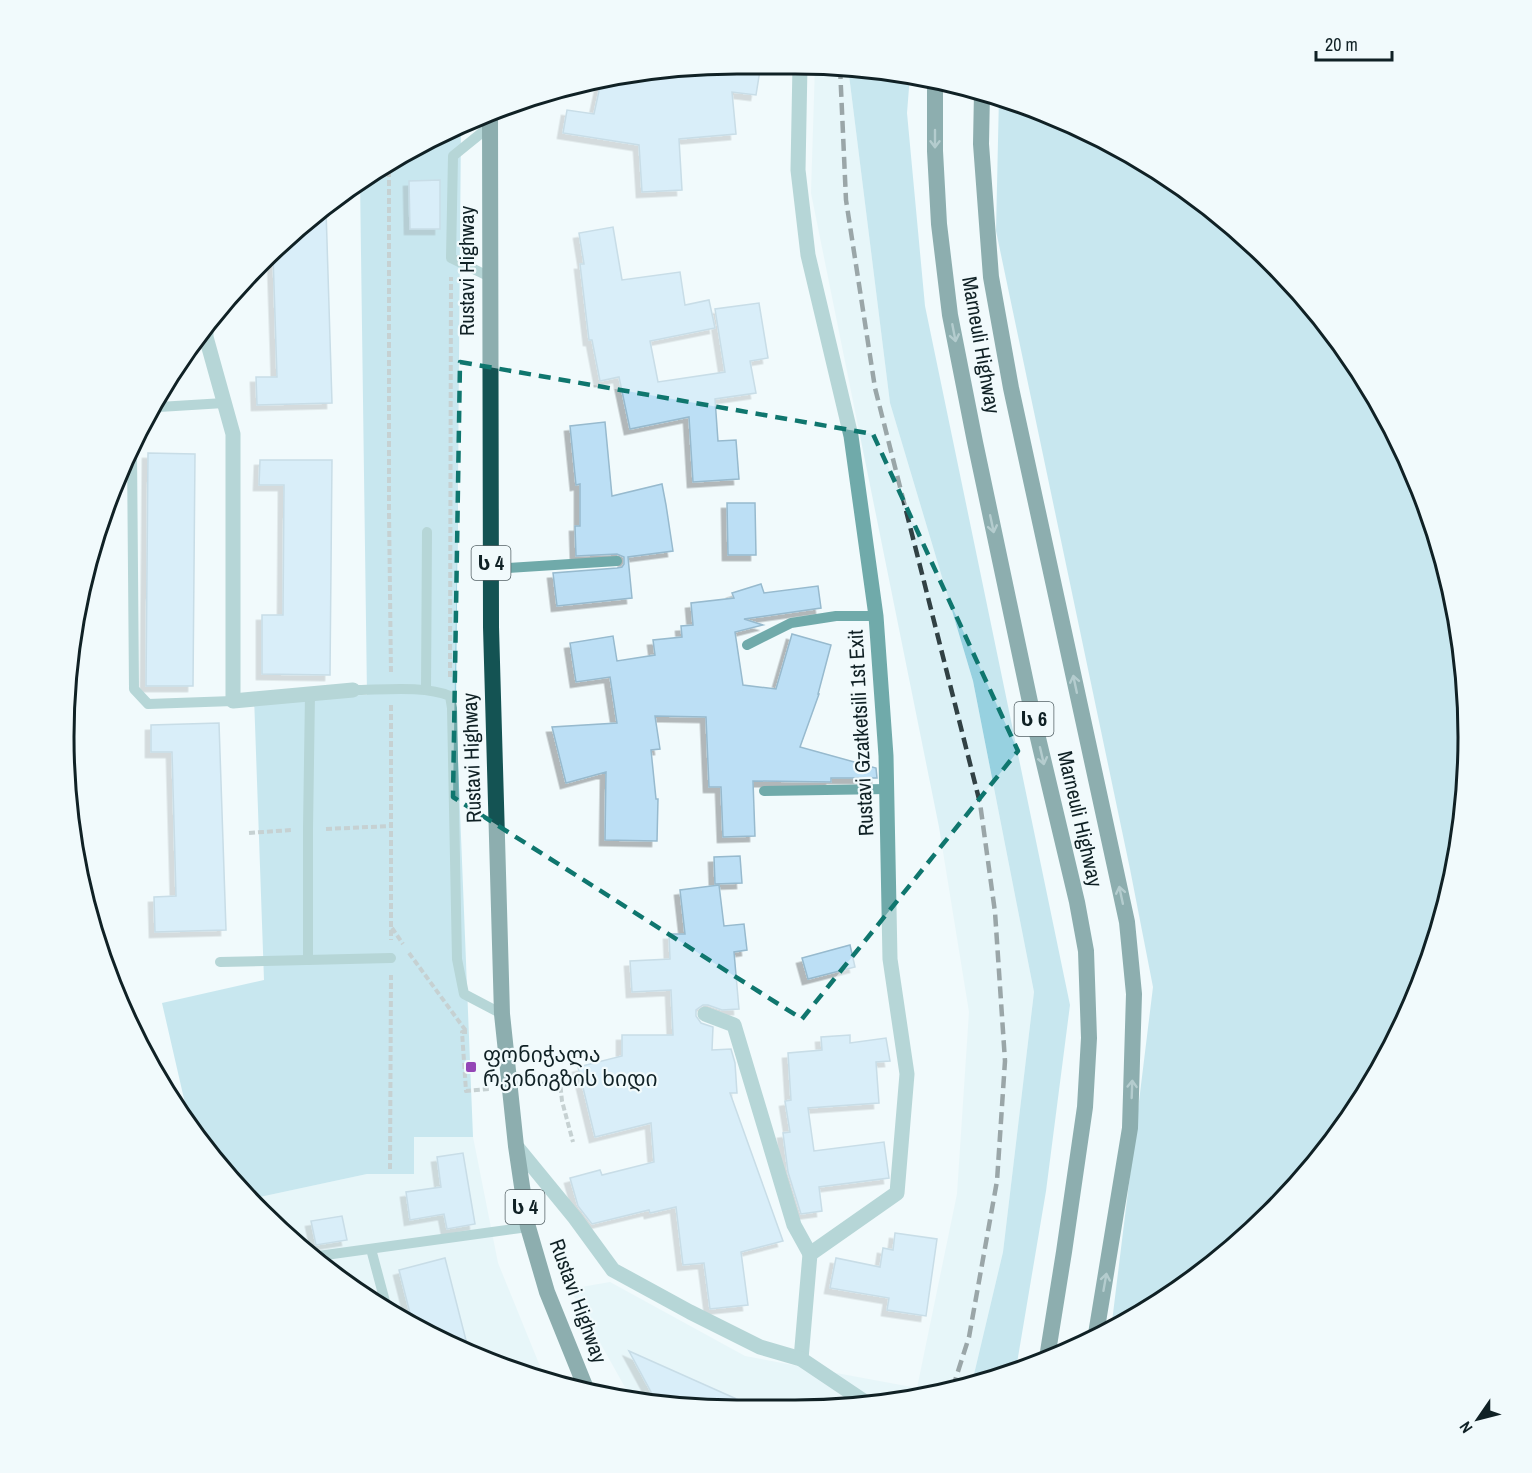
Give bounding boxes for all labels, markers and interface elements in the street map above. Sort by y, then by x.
scale bar [1316,24,1392,62]
text: 20 m [1325,32,1358,57]
one-way arrow [929,129,941,149]
street label: Rustavi Highway [452,206,481,336]
street label: Marneuli Highway [955,274,1008,416]
one-way arrow [949,323,960,342]
one-way arrow [987,514,998,534]
road number: ს 4 [472,546,510,580]
street label: Rustavi Gzatketsili 1st Exit [841,629,880,837]
one-way arrow [1069,675,1080,694]
street label: Rustavi Highway [455,692,488,824]
road number: ს 6 [1014,702,1054,736]
one-way arrow [1037,746,1048,765]
street label: Marneuli Highway [1051,748,1110,890]
one-way arrow [1115,886,1126,905]
place label: ფონიჭალა რკინიგზის ხიდი [483,1040,658,1093]
marker: ფონიჭალა რკინიგზის ხიდი [464,1060,478,1074]
one-way arrow [1126,1080,1137,1100]
road number: ს 4 [506,1190,544,1224]
street label: Rustavi Highway [543,1235,614,1367]
one-way arrow [1099,1273,1110,1292]
north arrow [1448,1389,1508,1449]
text: N [1454,1417,1477,1438]

